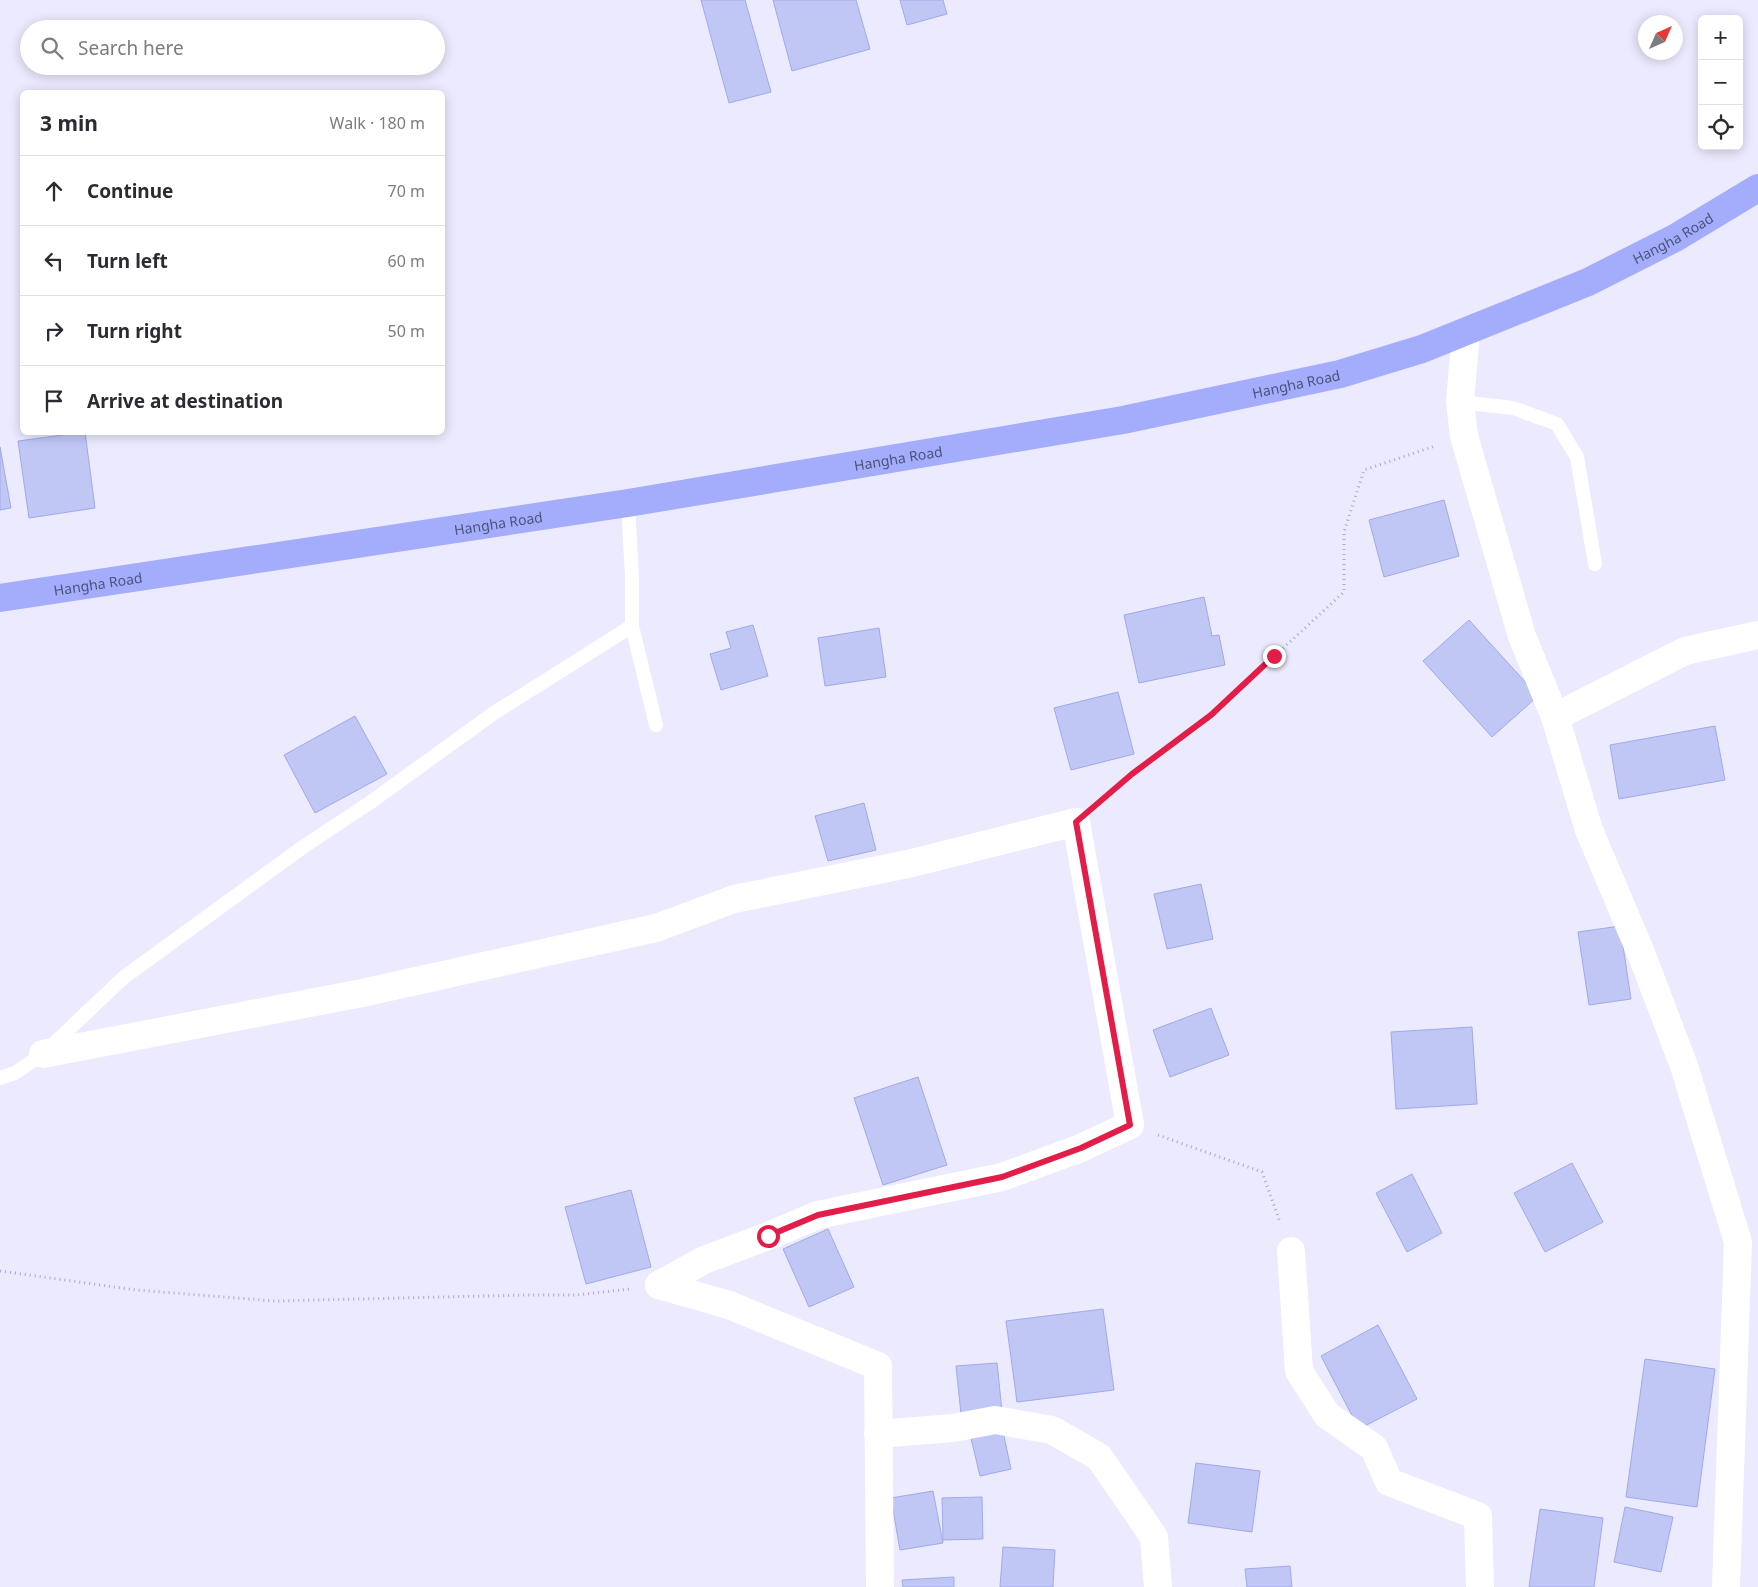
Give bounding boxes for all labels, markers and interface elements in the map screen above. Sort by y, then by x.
north arrow [1638,15,1683,60]
map controls [1698,15,1743,150]
button: + [1698,15,1743,60]
search box [20,20,445,75]
icon: search [38,34,66,62]
text: Search here [78,35,184,61]
button: − [1698,60,1743,105]
button: locate [1698,105,1743,150]
text: 3 min [40,109,98,137]
text: Walk · 180 m [330,112,425,134]
icon: ahead [40,177,68,205]
text: Continue [87,178,173,204]
text: 70 m [388,180,425,202]
street label: Hangha Road [1629,208,1716,268]
icon: left [40,247,68,275]
text: Turn left [87,248,168,274]
text: 60 m [388,250,425,272]
icon: right [40,317,68,345]
text: Turn right [87,318,182,344]
text: 50 m [388,320,425,342]
street label: Hangha Road [1250,365,1342,402]
icon: arrive [40,387,68,415]
text: Arrive at destination [87,388,283,414]
street label: Hangha Road [852,441,944,474]
street label: Hangha Road [453,507,544,539]
street label: Hangha Road [52,567,143,599]
route end [1263,645,1286,668]
route start [757,1225,780,1248]

